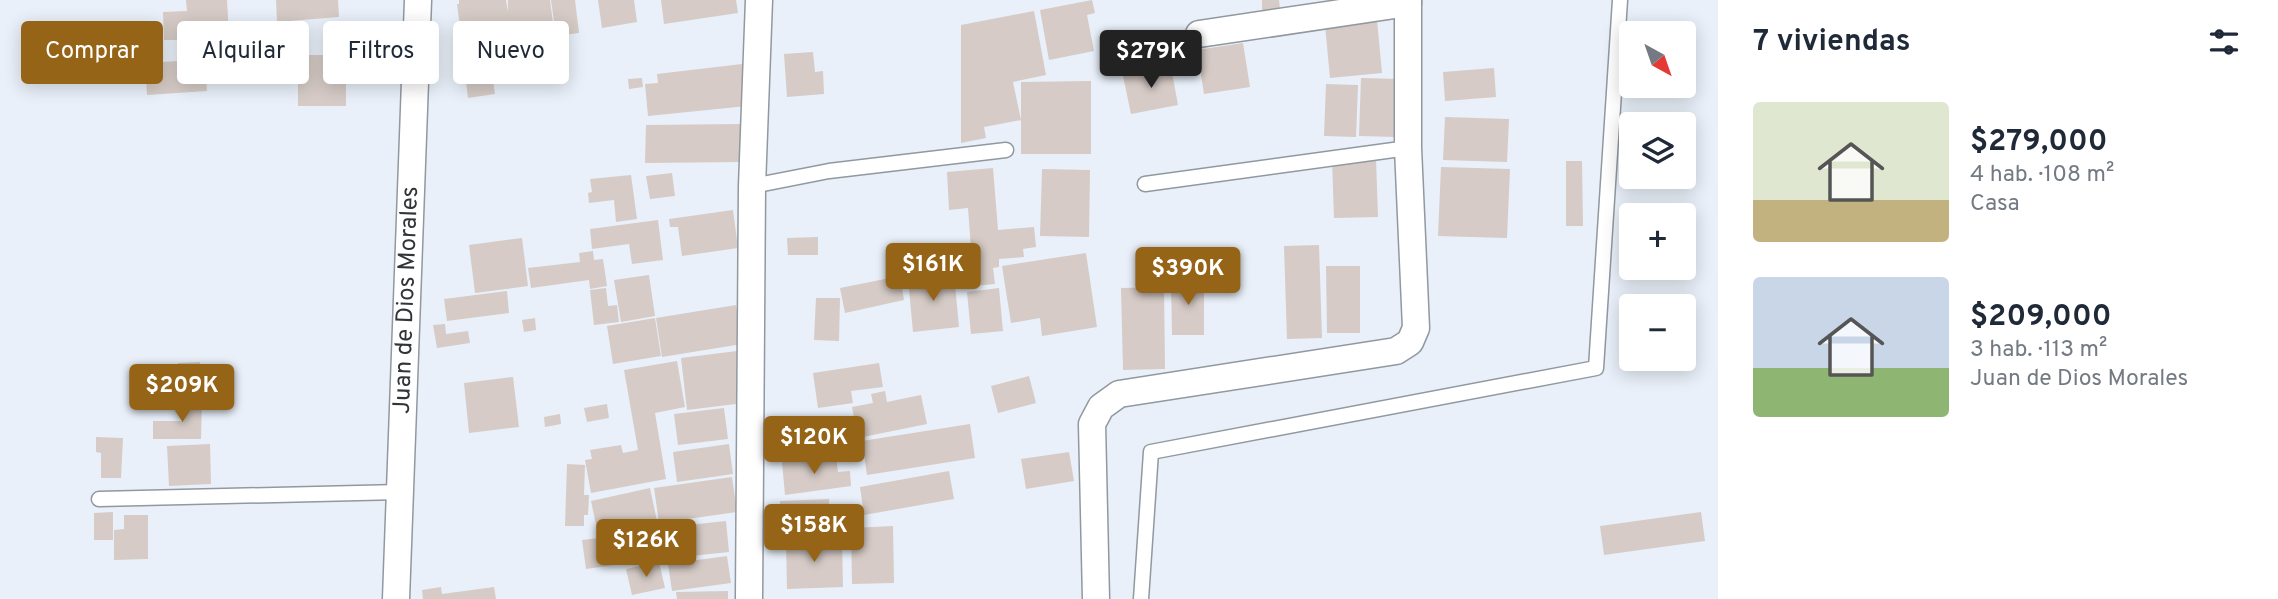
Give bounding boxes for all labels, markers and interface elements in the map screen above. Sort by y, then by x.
chip: Comprar [21,21,163,84]
chip: Alquilar [177,21,309,84]
chip: Filtros [323,21,439,84]
chip: Nuevo [453,21,569,84]
north arrow [1619,21,1696,98]
map controls [1619,21,1696,371]
icon: filters [2205,23,2243,61]
text: 7 viviendas [1753,24,1911,61]
pin: $279K [1102,31,1200,90]
text: $279K [1116,38,1186,67]
button: layers [1619,112,1696,189]
text: $279,000 [1970,124,2108,161]
icon: home [1809,130,1893,214]
text: 4 hab. · 108 m² [1970,161,2114,190]
street label: Juan de Dios Morales [388,186,426,415]
text: Casa [1970,190,2020,219]
button: + [1619,203,1696,280]
pin: $161K [884,244,982,303]
pin: $390K [1139,247,1237,307]
text: $161K [902,251,964,280]
text: $390K [1151,255,1225,284]
button: − [1619,294,1696,371]
text: $209,000 [1970,299,2111,336]
icon: home [1809,305,1893,389]
text: 3 hab. · 113 m² [1970,336,2107,365]
pin: $209K [133,364,231,424]
text: Juan de Dios Morales [1970,365,2188,394]
text: $209K [145,372,219,401]
pin: $120K [765,416,863,476]
text: $120K [780,424,848,453]
pin: $158K [765,504,863,564]
text: $158K [780,512,848,541]
pin: $126K [597,520,695,579]
text: $126K [612,527,680,556]

